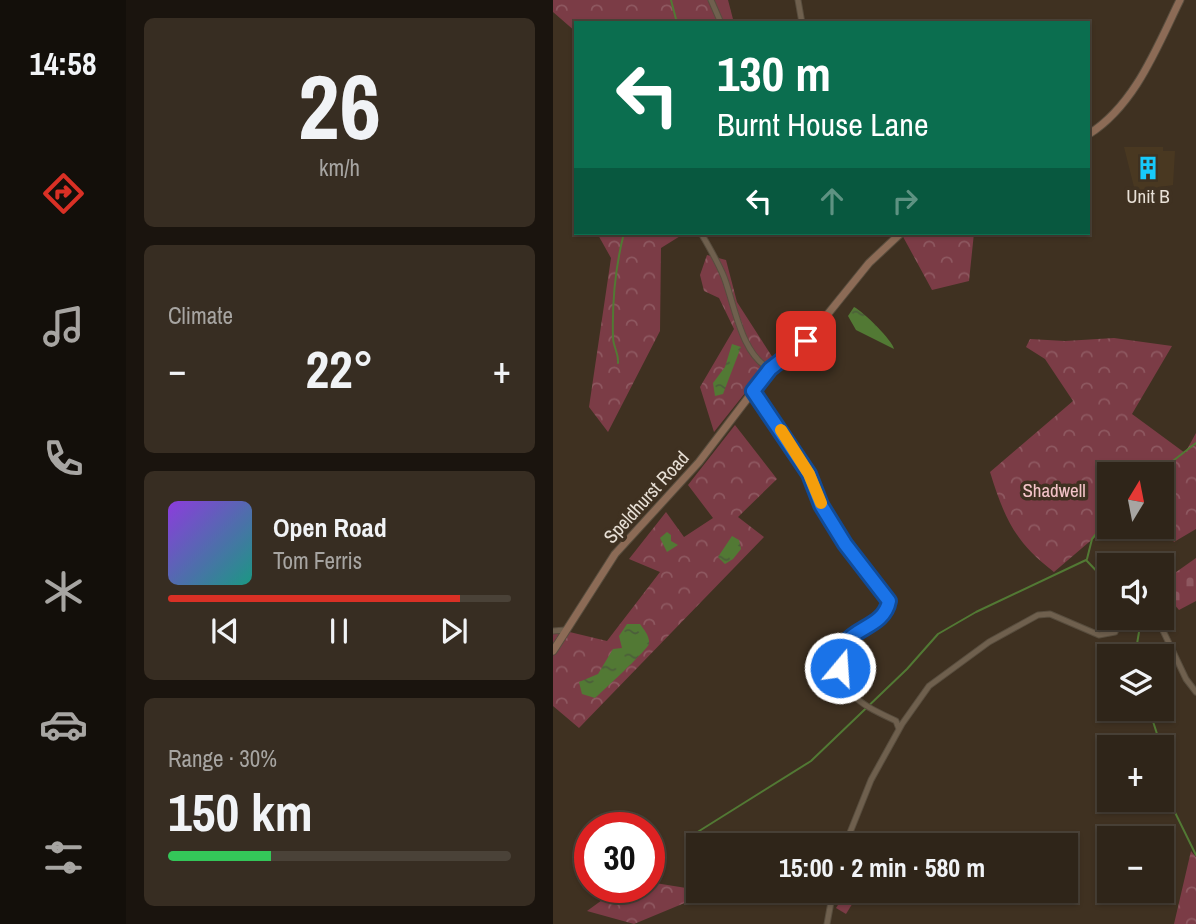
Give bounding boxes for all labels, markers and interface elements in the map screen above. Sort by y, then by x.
text: 130 m [717,40,831,106]
text: 14:58 [29,42,97,85]
text: 26 [298,45,381,167]
icon: left [602,49,693,140]
text: Burnt House Lane [717,103,929,146]
text: km/h [319,152,360,183]
building icon: Unit B [1134,154,1162,182]
icon: directions [39,169,88,218]
icon: left [740,182,778,220]
icon: ahead [813,182,851,220]
icon: right [886,182,924,220]
place label: Unit B [1126,183,1170,209]
text: Climate [168,300,233,331]
icon: music [39,302,88,351]
pin [776,311,836,371]
icon: arrive [787,322,825,360]
text: 22° [305,334,374,404]
text: − [168,344,186,395]
text: + [493,344,511,395]
icon: phone [39,434,88,483]
street label: Speldhurst Road [598,445,694,549]
north arrow [1097,462,1174,539]
map controls [1097,462,1174,903]
park label: Shadwell [1022,477,1086,503]
text: Open Road [273,510,387,545]
text: Tom Ferris [273,545,362,576]
button: sound [1097,553,1174,630]
icon: climate [39,567,88,616]
icon: previous [206,612,244,650]
icon: pause [320,612,358,650]
icon: next [435,612,473,650]
position arrow [803,631,877,705]
button: layers [1097,644,1174,721]
icon: car [39,700,88,749]
button: + [1097,735,1174,812]
text: Range · 30% [168,743,277,774]
text: 150 km [168,777,313,847]
speed limit sign: 30 [574,812,665,903]
button: − [1097,826,1174,903]
icon: filters [39,833,88,882]
text: 15:00 · 2 min · 580 m [779,850,985,885]

